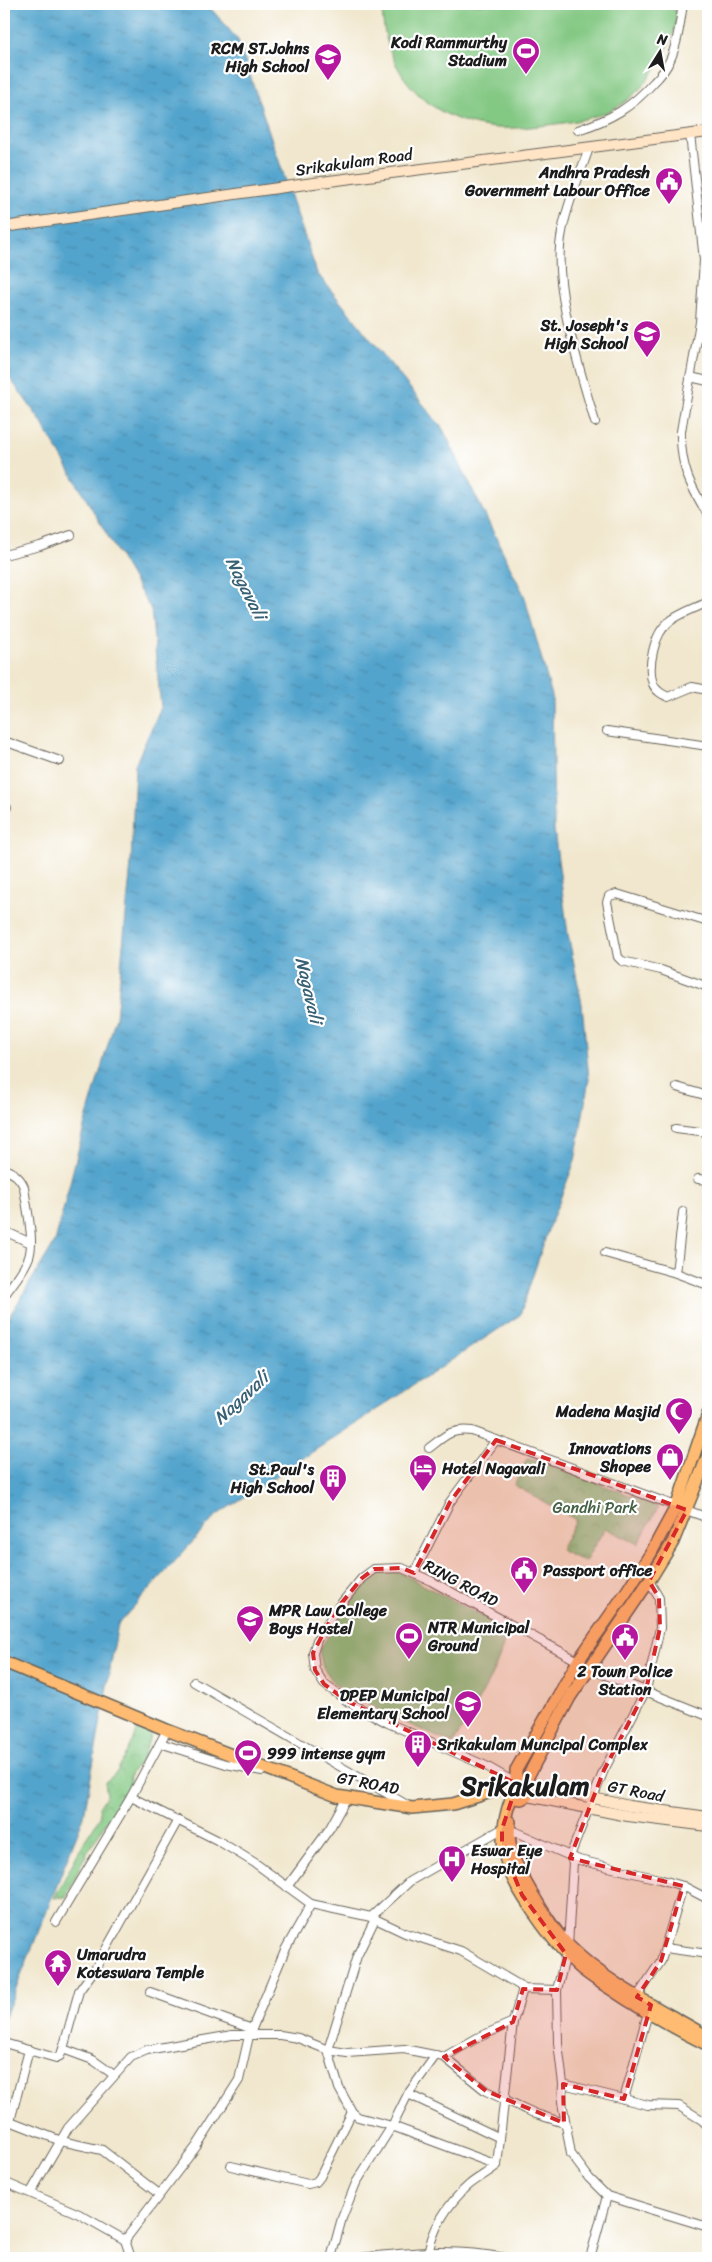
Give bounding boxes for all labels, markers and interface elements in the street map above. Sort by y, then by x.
text: N [654,26,670,53]
place label: Kodi Rammurthy Stadium [390,28,508,75]
north arrow [634,28,684,78]
place label: RCM ST.Johns High School [210,34,310,81]
sports icon: Kodi Rammurthy Stadium [511,36,541,75]
school or university icon: RCM ST.Johns High School [313,42,343,81]
street label: Srikakulam Road [294,139,416,185]
place label: Andhra Pradesh Government Labour Office [464,158,651,205]
public building icon: Andhra Pradesh Government Labour Office [654,166,684,205]
place label: St. Joseph's High School [540,311,629,358]
school or university icon: St. Joseph's High School [632,319,662,358]
water label: Nagavali [217,551,277,629]
water label: Nagavali [286,954,333,1030]
water label: Nagavali [206,1361,279,1433]
mosque icon: Madena Masjid [664,1396,694,1435]
place label: Madena Masjid [555,1397,662,1426]
place label: Innovations Shopee [568,1434,651,1481]
shop icon: Innovations Shopee [655,1442,685,1481]
hotel icon: Hotel Nagavali [408,1453,438,1492]
place label: Hotel Nagavali [441,1454,546,1483]
place label: St.Paul's High School [229,1455,315,1502]
building icon: St.Paul's High School [318,1463,348,1502]
park label: Gandhi Park [553,1493,638,1522]
street label: RING ROAD [418,1551,504,1615]
public building icon: Passport office [509,1555,539,1594]
place label: Passport office [543,1556,653,1585]
place label: MPR Law College Boys Hostel [268,1596,388,1643]
school or university icon: MPR Law College Boys Hostel [235,1604,265,1643]
place label: NTR Municipal Ground [427,1613,531,1660]
sports icon: NTR Municipal Ground [394,1621,424,1660]
public building icon: 2 Town Police Station [610,1622,640,1661]
place label: 2 Town Police Station [576,1657,674,1704]
place label: DPEP Municipal Elementary School [317,1681,450,1728]
school or university icon: DPEP Municipal Elementary School [453,1689,483,1728]
building icon: Srikakulam Muncipal Complex [403,1729,433,1768]
place label: Srikakulam Muncipal Complex [436,1730,649,1759]
sports icon: 999 intense gym [233,1738,263,1777]
place label: 999 intense gym [267,1739,386,1768]
street label: GT ROAD [335,1763,402,1803]
district label: Srikakulam [459,1763,590,1809]
street label: GT Road [605,1771,668,1811]
place label: Eswar Eye Hospital [470,1836,543,1883]
hospital icon: Eswar Eye Hospital [437,1844,467,1883]
place label: Umarudra Koteswara Temple [76,1940,204,1987]
temple icon: Umarudra Koteswara Temple [43,1948,73,1987]

